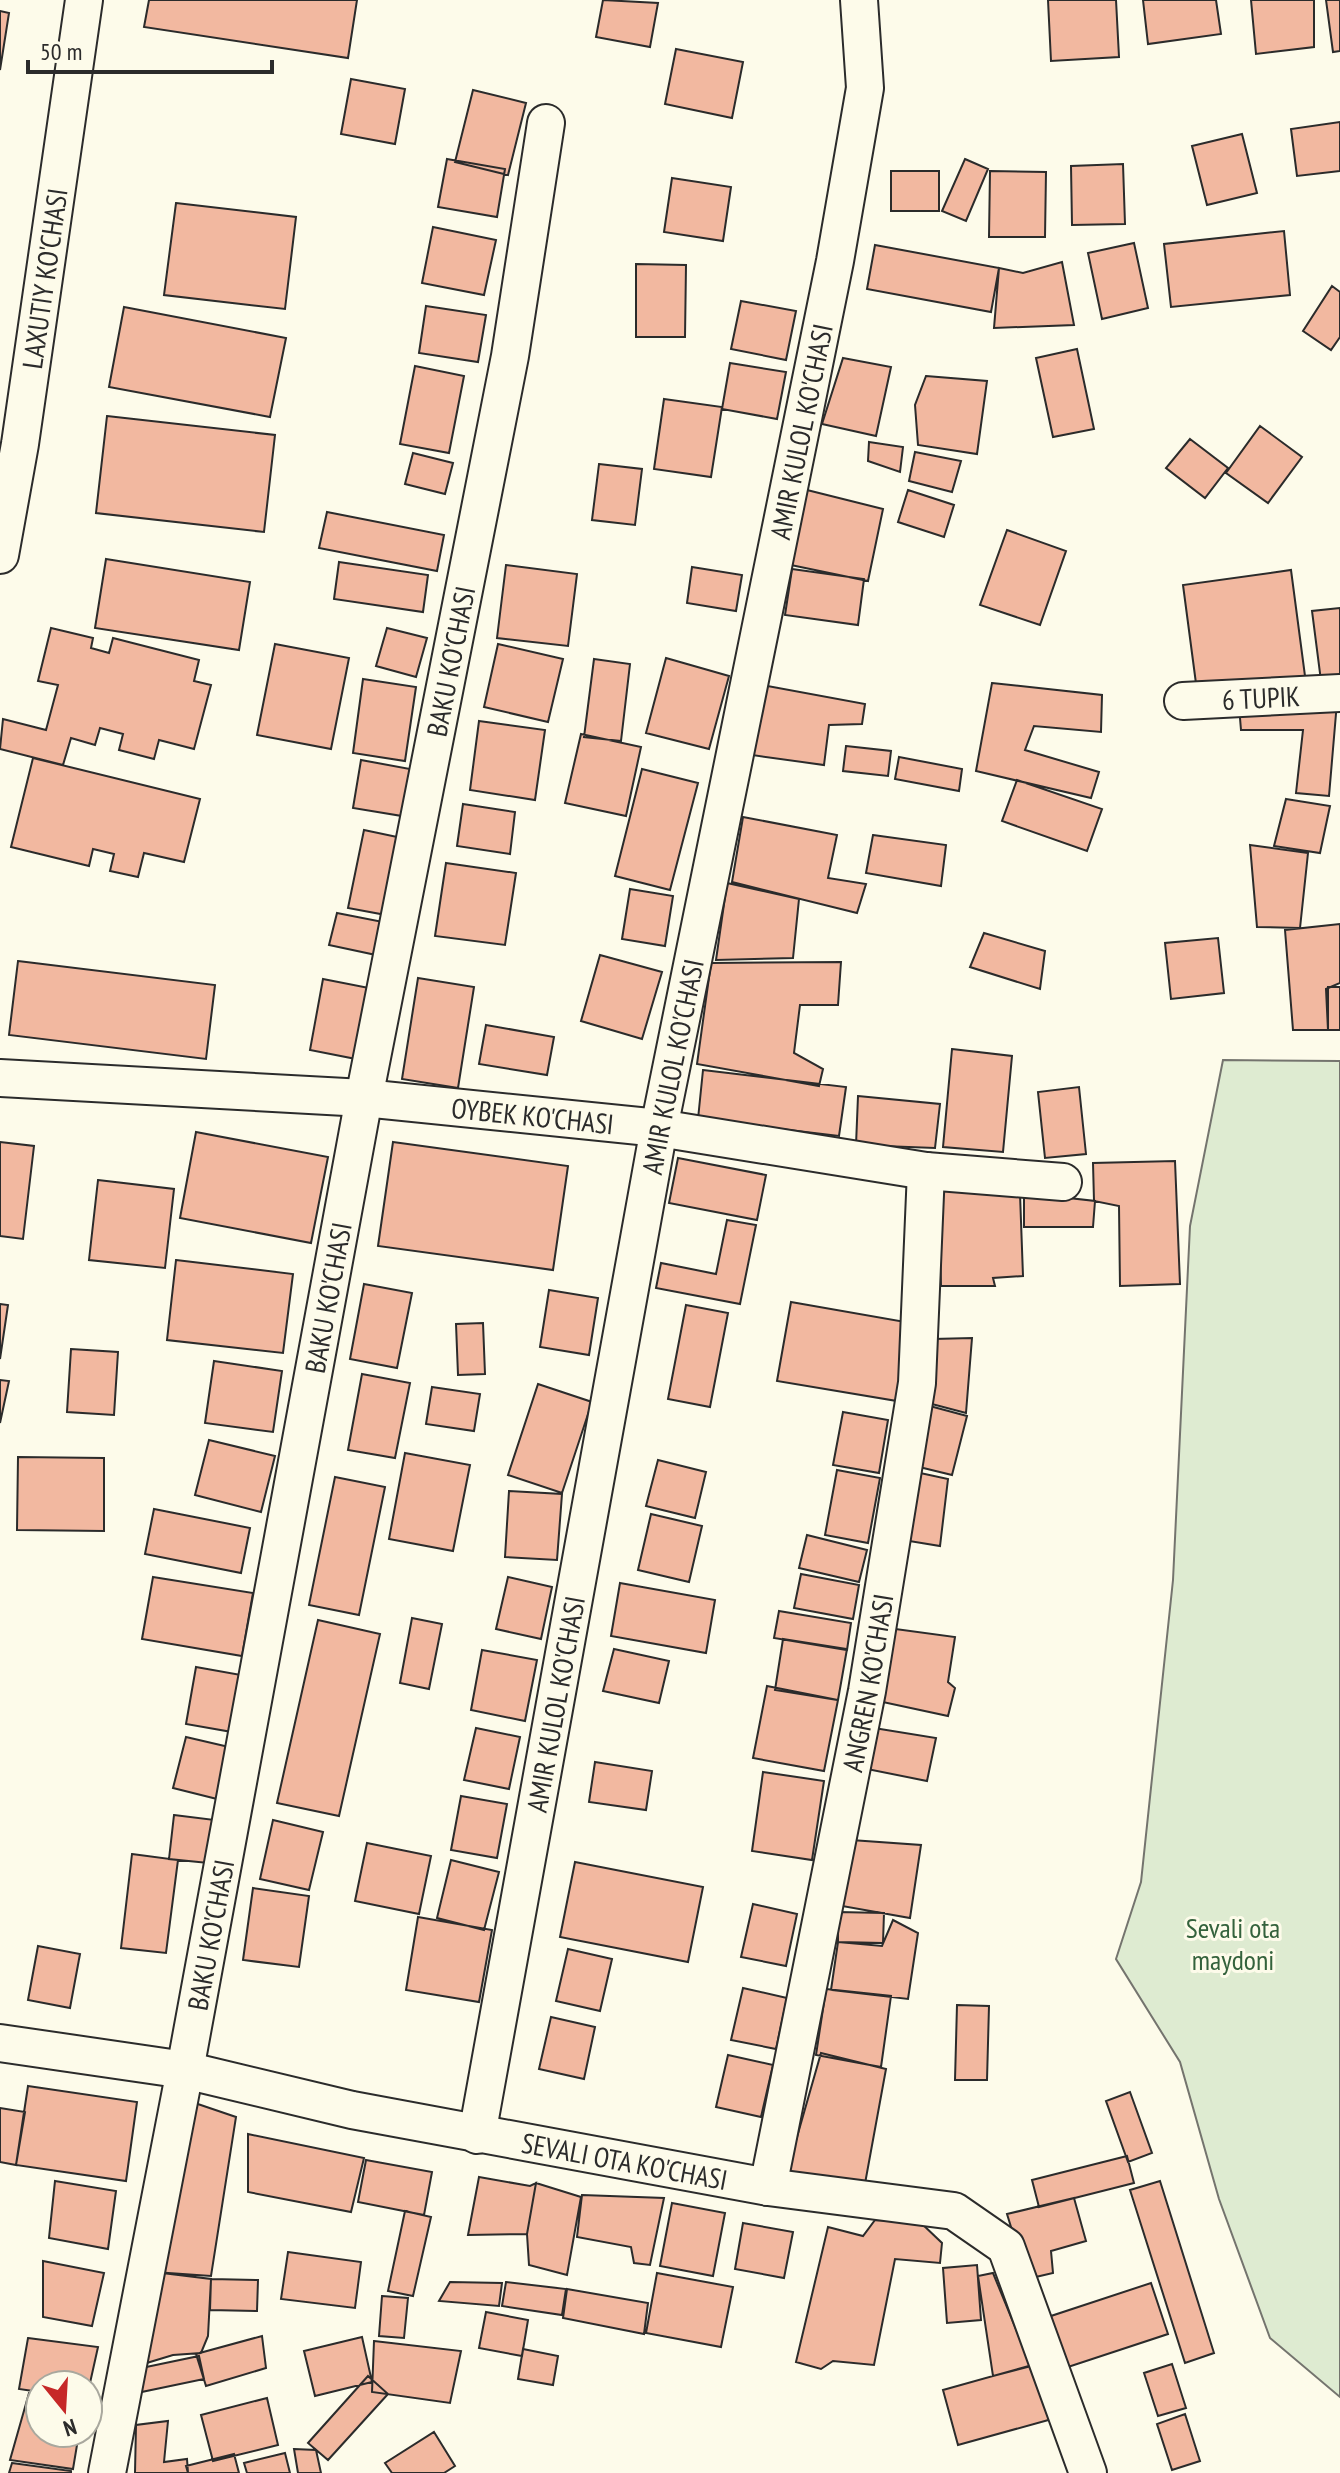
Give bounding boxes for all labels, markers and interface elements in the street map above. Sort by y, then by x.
scale bar [28,24,272,74]
text: 50 m [40,36,82,67]
street label: LAXUTIY KO'CHASI [13,186,75,371]
street label: AMIR KULOL KO'CHASI [760,321,840,542]
street label: BAKU KO'CHASI [417,583,483,740]
street label: 6 TUPIK [1221,677,1301,717]
street label: AMIR KULOL KO'CHASI [632,956,711,1177]
street label: OYBEK KO'CHASI [450,1088,616,1142]
street label: BAKU KO'CHASI [295,1219,359,1376]
street label: ANGREN KO'CHASI [833,1591,901,1775]
street label: AMIR KULOL KO'CHASI [517,1593,593,1815]
street label: BAKU KO'CHASI [178,1856,242,2013]
park label: Sevali ota maydoni [1186,1909,1280,1978]
street label: SEVALI OTA KO'CHASI [519,2123,730,2198]
north arrow [24,2369,104,2449]
text: N [60,2413,80,2443]

